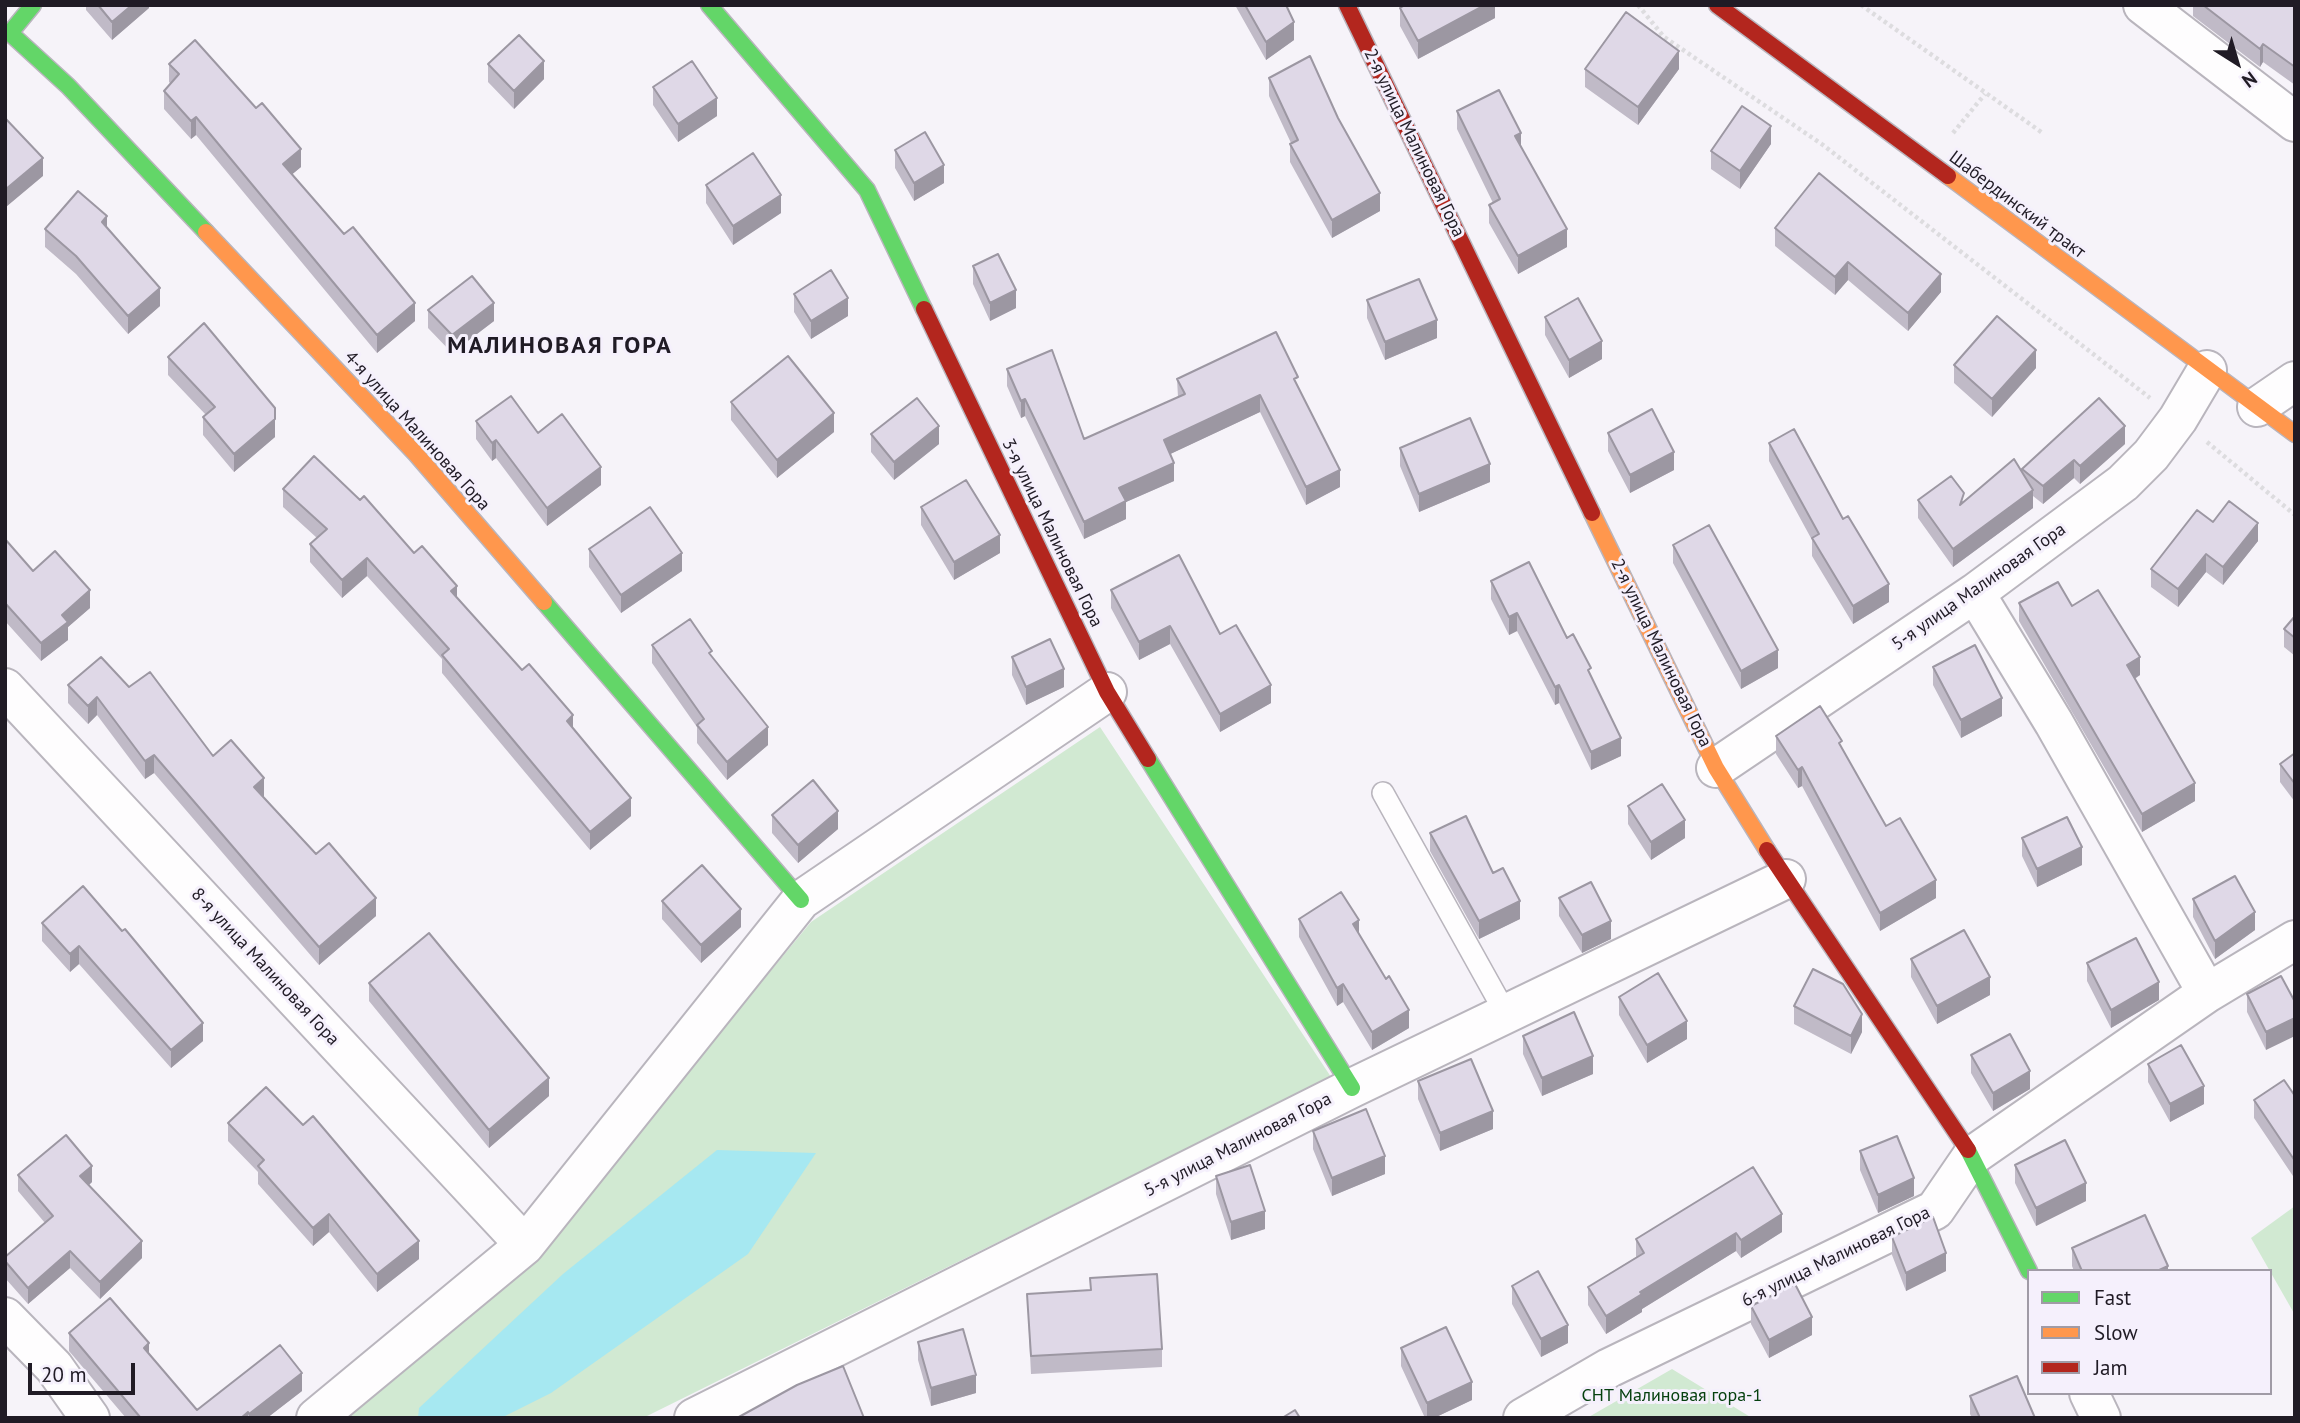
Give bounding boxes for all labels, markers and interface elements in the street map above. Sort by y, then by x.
north arrow [2202,28,2272,98]
street label: 2-я улица Малиновая Гора [1359,45,1469,241]
text: N [2237,66,2262,93]
street label: Шабердинский тракт [1945,147,2089,263]
district label: МАЛИНОВАЯ ГОРА [449,332,671,360]
street label: 4-я улица Малиновая Гора [340,347,494,515]
street label: 3-я улица Малиновая Гора [997,435,1107,631]
street label: 5-я улица Малиновая Гора [1888,519,2070,655]
street label: 2-я улица Малиновая Гора [1606,555,1716,751]
street label: 8-я улица Малиновая Гора [186,884,344,1050]
street label: 5-я улица Малиновая Гора [1141,1088,1335,1202]
street label: 6-я улица Малиновая Гора [1738,1202,1934,1312]
legend [2027,1269,2272,1395]
text: Fast [2094,1284,2131,1311]
text: Slow [2094,1319,2138,1346]
scale bar [32,1350,138,1394]
text: Jam [2094,1354,2128,1381]
text: 20 m [41,1361,87,1388]
park label: СНТ Малиновая гора-1 [1582,1385,1762,1407]

